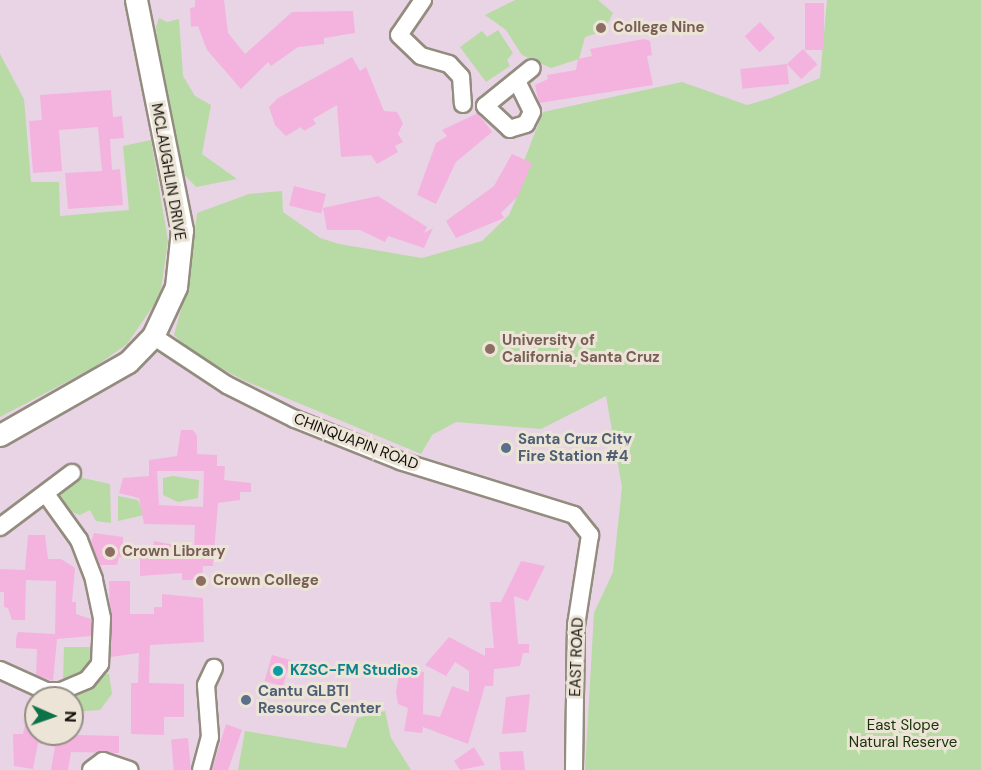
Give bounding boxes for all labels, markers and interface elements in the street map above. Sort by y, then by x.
place label: College Nine [613,19,705,37]
marker: College Nine [594,21,608,35]
street label: MCLAUGHLIN DRIVE [147,102,189,242]
place label: University of California, Santa Cruz [502,331,660,366]
marker: University of California, Santa Cruz [483,342,497,356]
street label: CHINQUAPIN ROAD [291,410,421,474]
place label: Santa Cruz City Fire Station #4 [518,430,632,465]
marker: Santa Cruz City Fire Station #4 [499,441,513,455]
place label: Crown Library [122,543,225,561]
marker: Crown Library [103,545,117,559]
place label: Crown College [213,572,319,590]
marker: Crown College [194,574,208,588]
street label: EAST ROAD [567,617,587,697]
place label: KZSC-FM Studios [290,662,418,680]
marker: KZSC-FM Studios [271,664,285,678]
place label: Cantu GLBTI Resource Center [258,682,381,717]
north arrow [24,686,84,746]
marker: Cantu GLBTI Resource Center [239,693,253,707]
text: N [60,710,81,723]
park label: East Slope Natural Reserve [849,716,957,751]

